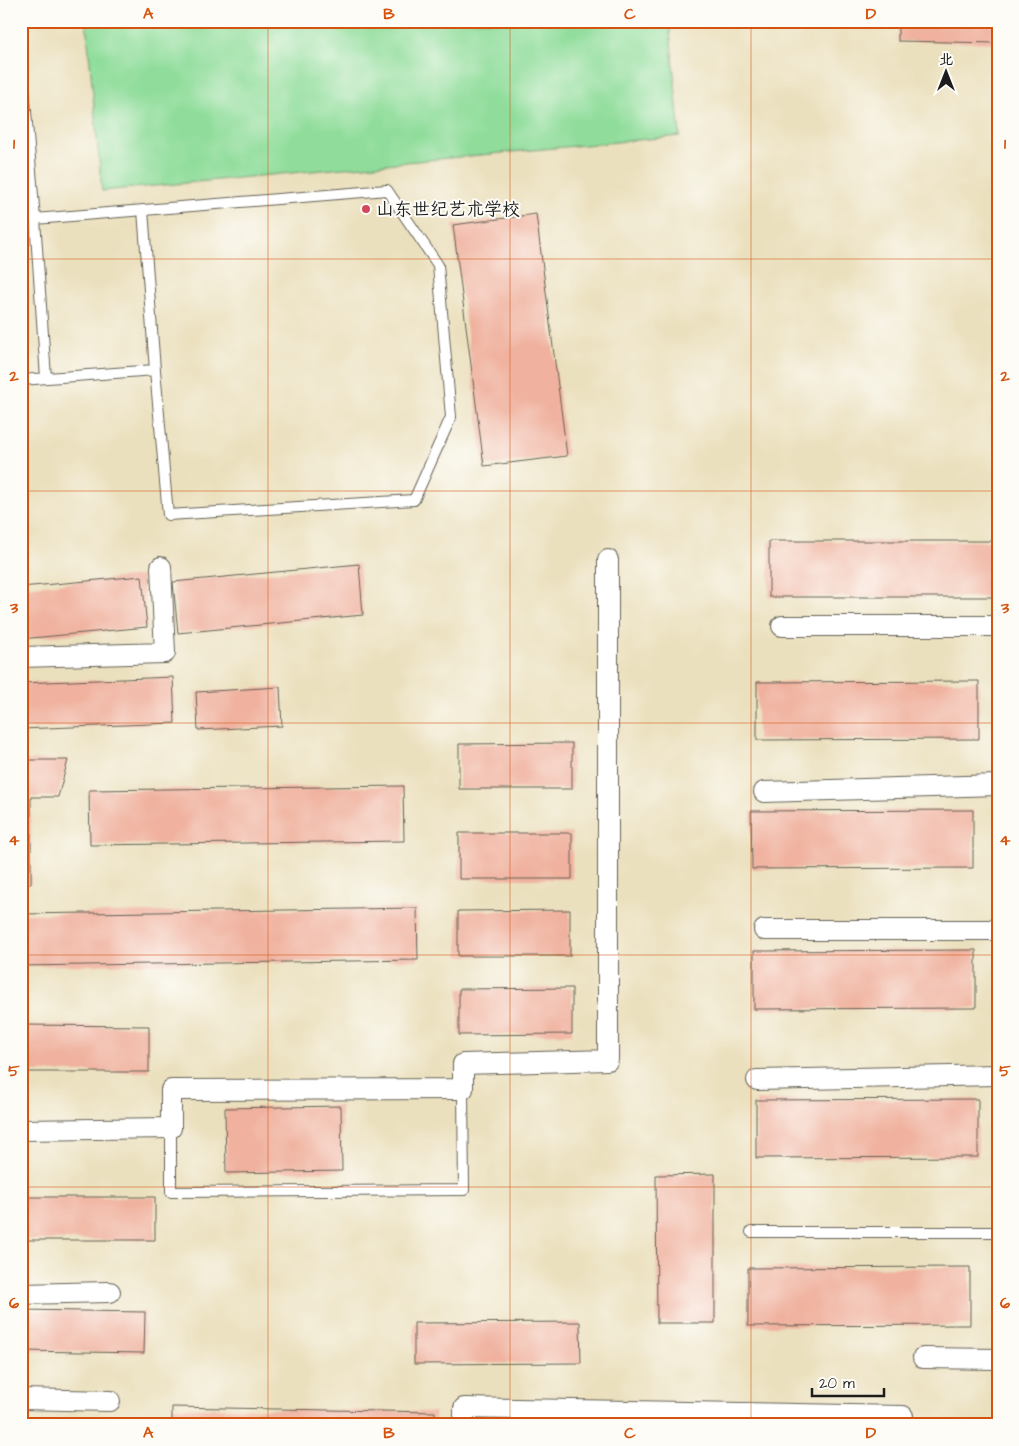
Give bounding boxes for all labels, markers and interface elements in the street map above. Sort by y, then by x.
text: A [143,3,154,25]
text: B [383,3,395,25]
text: C [624,3,636,25]
text: D [866,3,877,25]
north arrow [922,48,972,98]
text: 北 [939,50,953,70]
text: 1 [13,133,16,155]
text: 1 [1004,133,1007,155]
place label: 山东世纪艺术学校 [376,197,520,222]
marker: 山东世纪艺术学校 [360,203,372,215]
text: 2 [8,365,19,387]
text: 2 [999,365,1010,387]
text: 3 [9,597,19,619]
text: 3 [1000,597,1010,619]
text: 4 [9,829,20,851]
text: 4 [1000,829,1011,851]
text: 5 [8,1060,20,1082]
text: 5 [999,1060,1011,1082]
text: 6 [9,1292,19,1314]
text: 6 [1000,1292,1010,1314]
scale bar [812,1366,884,1398]
text: 20 m [819,1373,855,1394]
text: A [143,1422,154,1444]
text: B [383,1422,395,1444]
text: C [624,1422,636,1444]
text: D [866,1422,877,1444]

